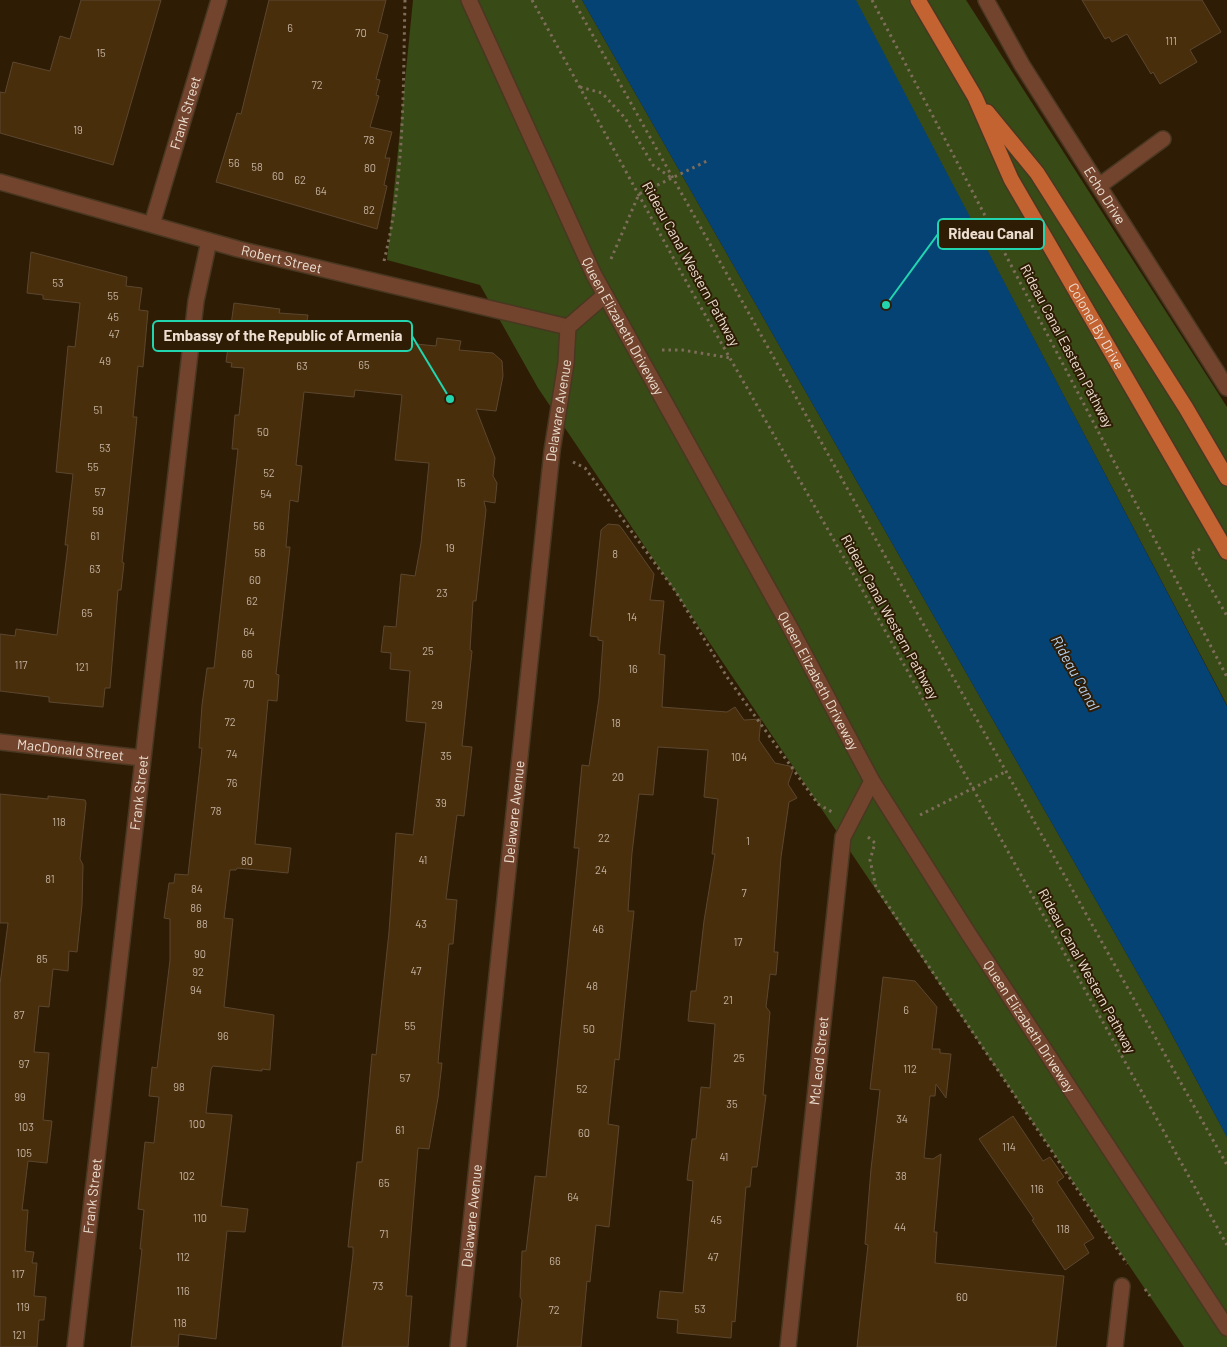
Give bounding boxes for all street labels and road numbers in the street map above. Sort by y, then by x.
street label: Frank Street [166,74,204,151]
street label: Echo Drive [1081,163,1130,227]
street label: Rideau Canal Western Pathway [639,178,744,350]
street label: Robert Street [239,241,324,277]
street label: Queen Elizabeth Driveway [579,255,668,398]
street label: Rideau Canal Eastern Pathway [1017,261,1118,431]
street label: Colonel By Drive [1065,280,1128,372]
street label: Delaware Avenue [542,358,574,462]
street label: Rideau Canal Western Pathway [838,531,943,703]
street label: Queen Elizabeth Driveway [775,609,863,753]
street label: MacDonald Street [16,735,125,764]
street label: Frank Street [126,754,151,831]
street label: Delaware Avenue [500,760,527,864]
street label: Rideau Canal Western Pathway [1035,885,1140,1057]
street label: Queen Elizabeth Driveway [980,957,1079,1096]
street label: McLeod Street [805,1015,832,1106]
street label: Frank Street [79,1157,105,1235]
street label: Delaware Avenue [457,1163,485,1268]

